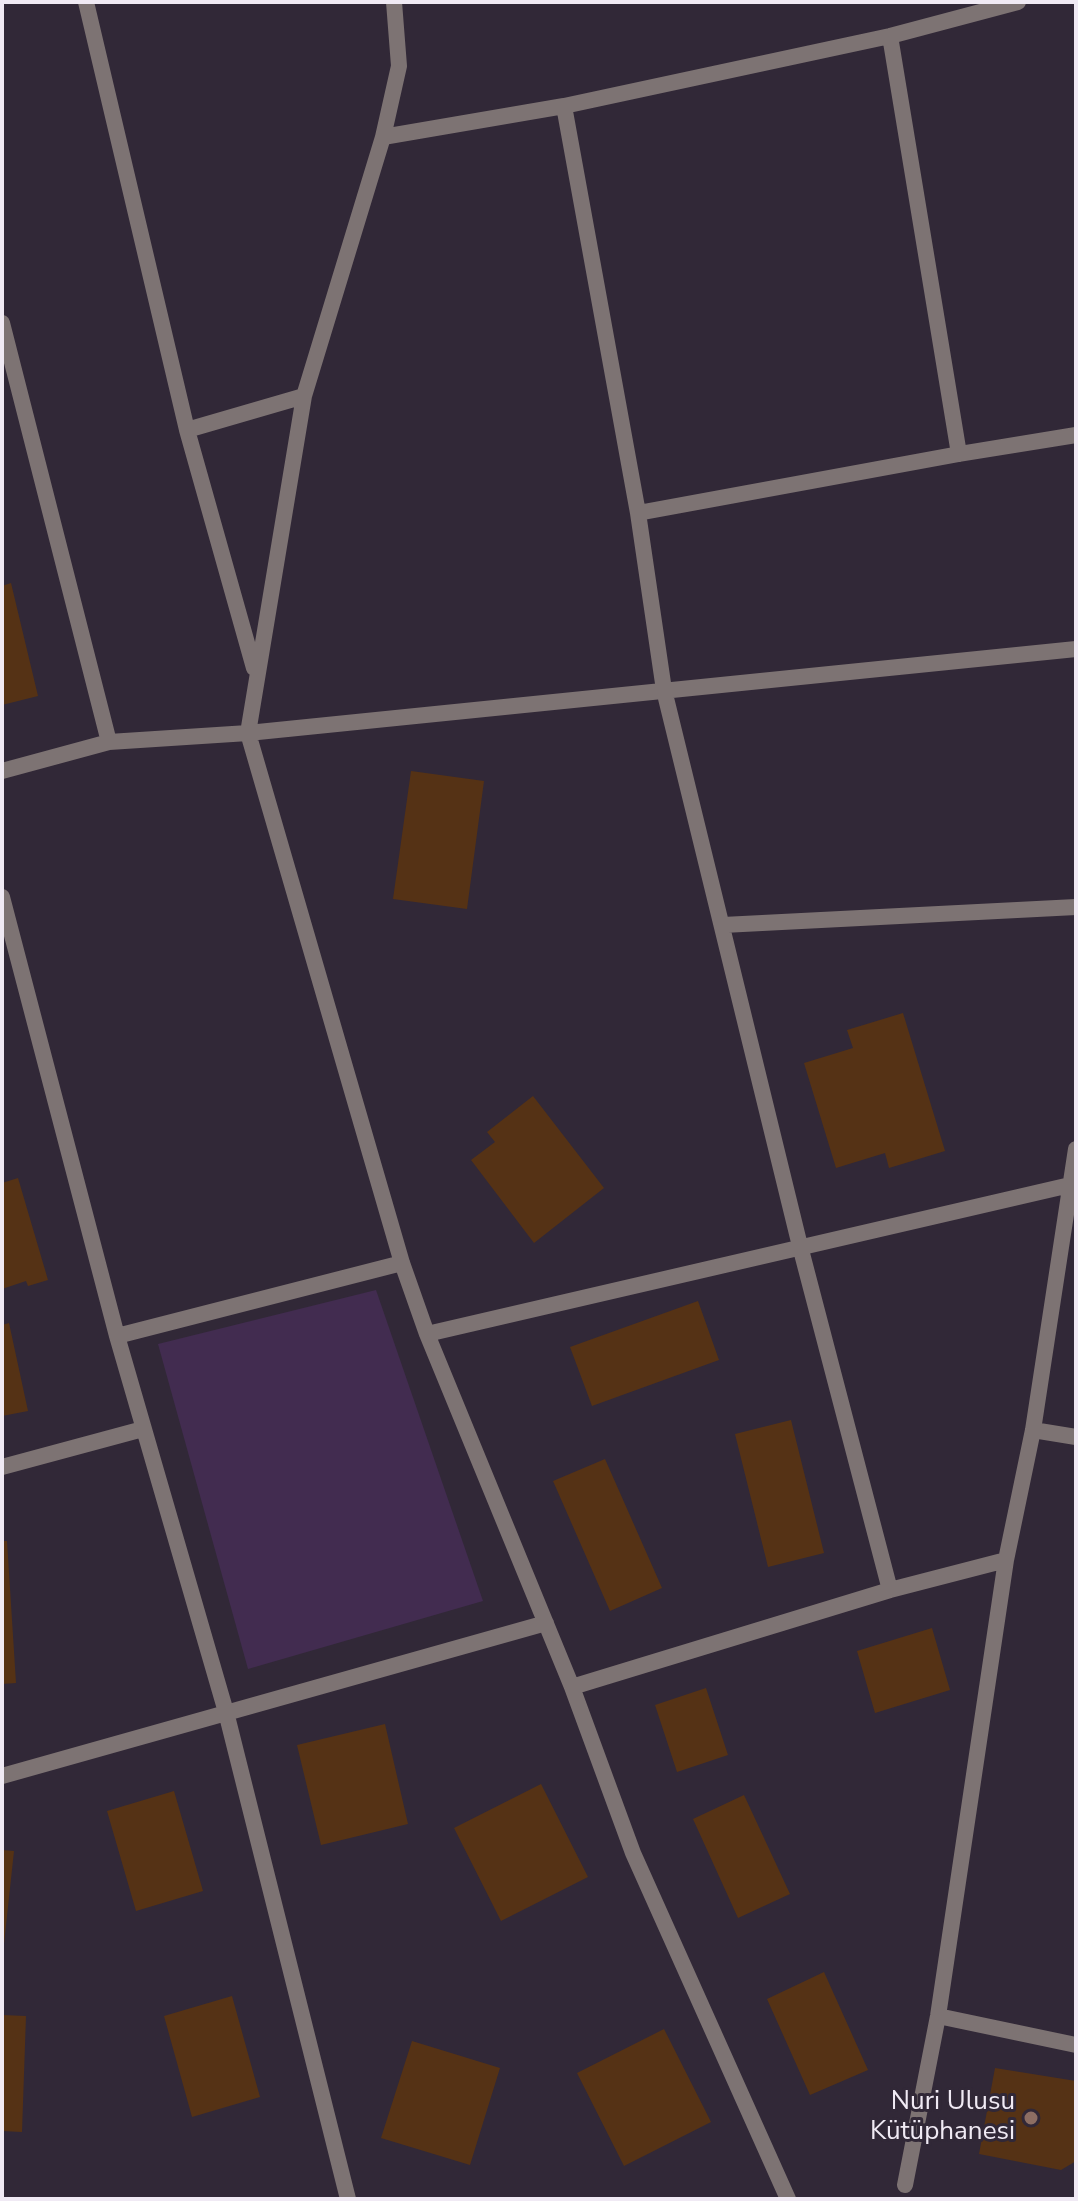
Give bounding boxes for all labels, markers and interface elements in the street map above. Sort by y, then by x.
place label: Nuri Ulusu Kütüphanesi [870,2087,1015,2148]
marker: Nuri Ulusu Kütüphanesi [1022,2109,1040,2127]

